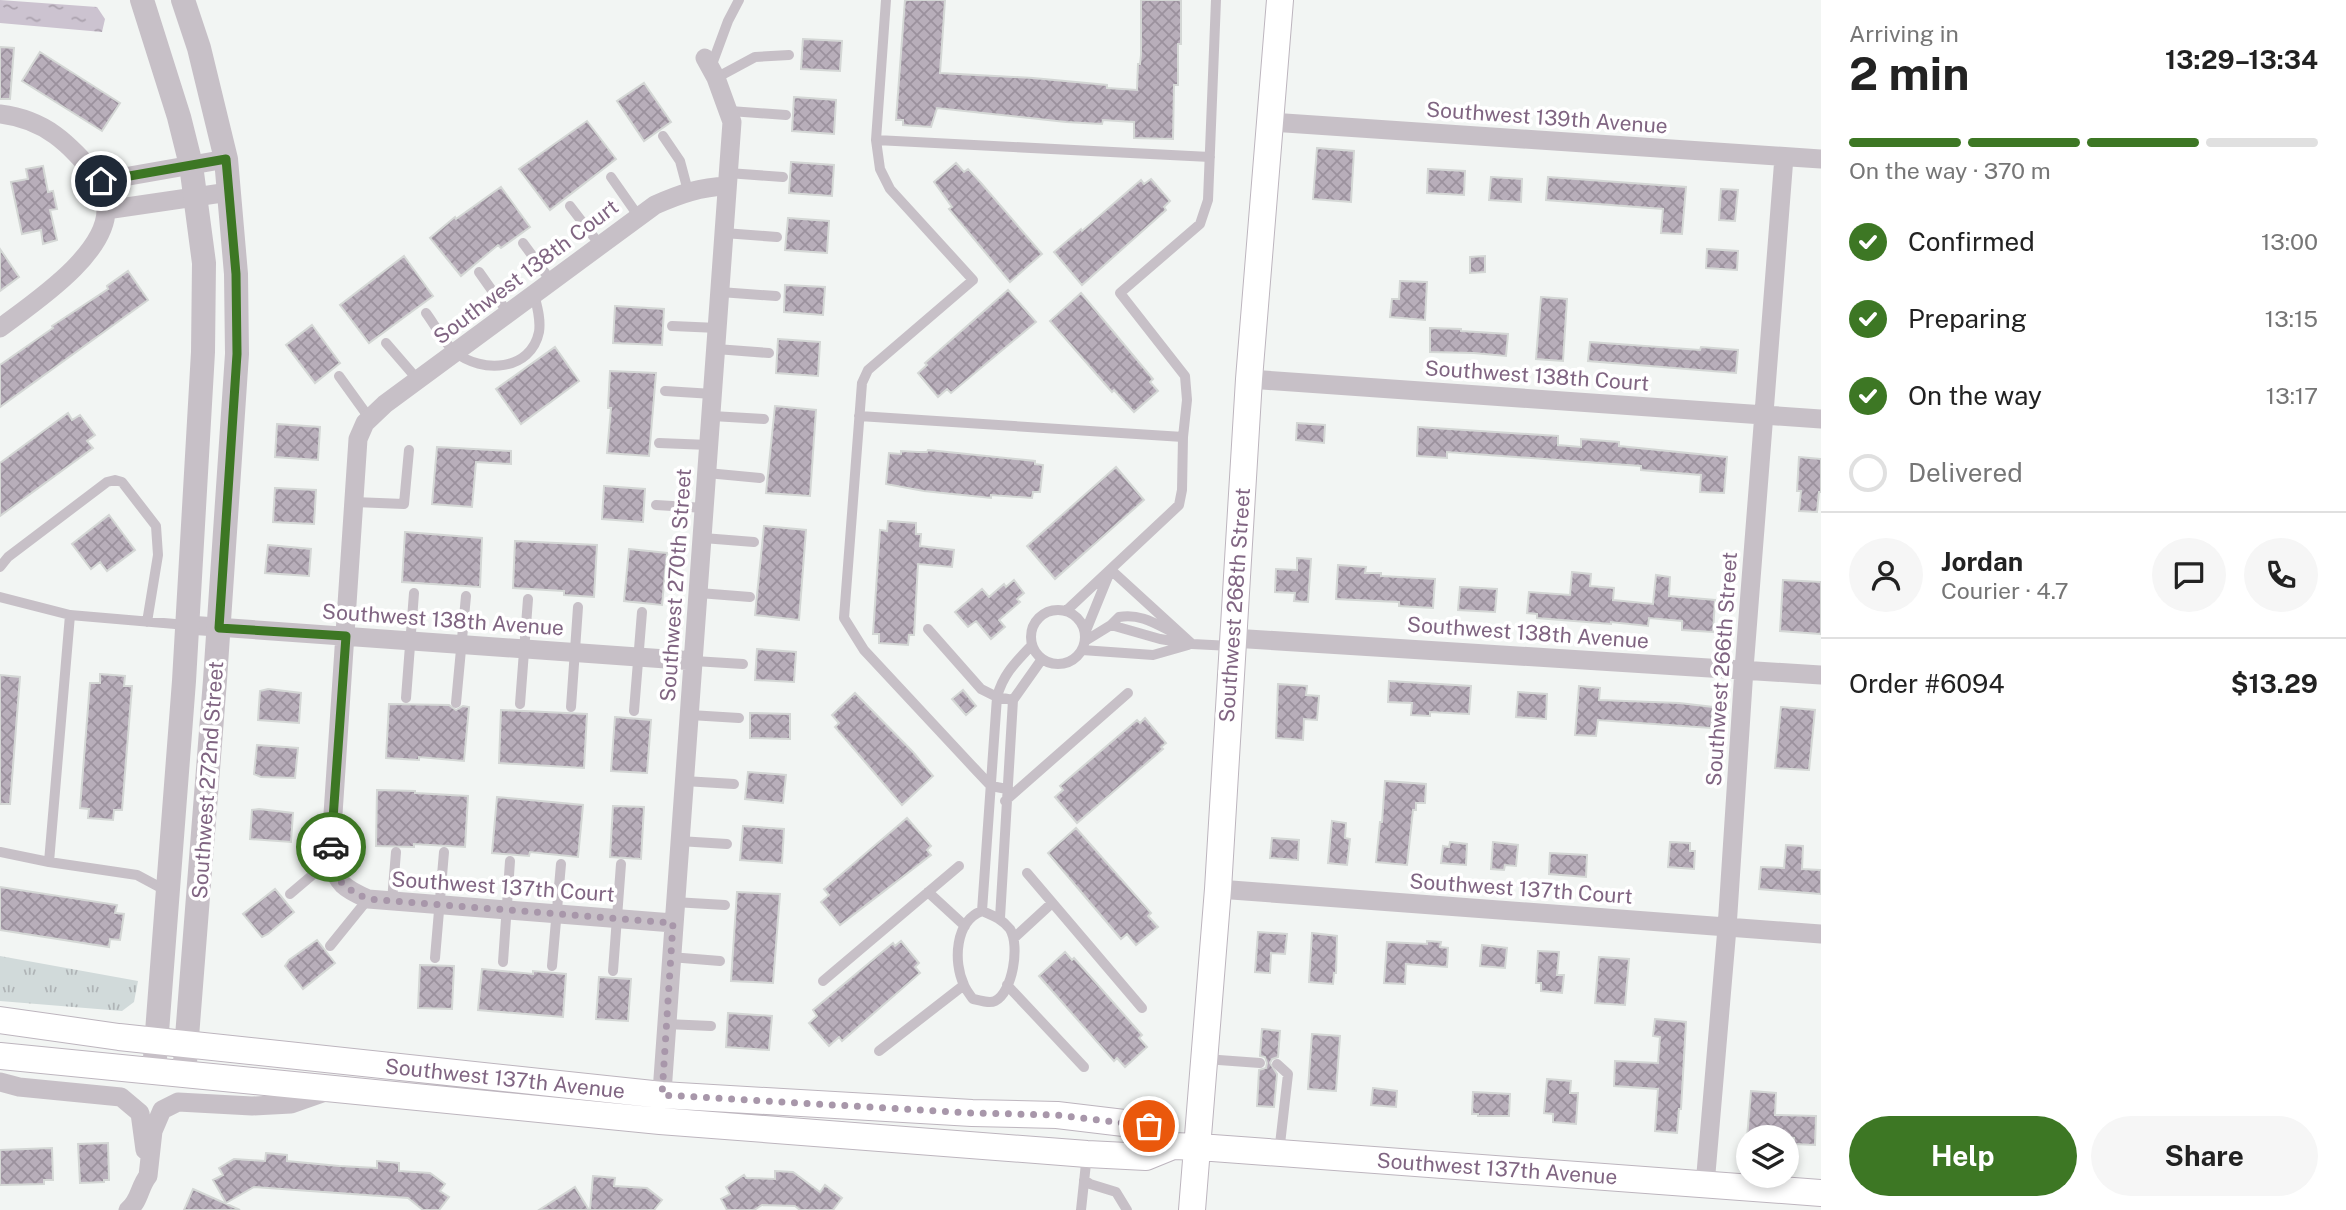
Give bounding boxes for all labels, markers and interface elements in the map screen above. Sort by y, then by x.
text: Arriving in [1849,20,1959,47]
text: 13:29–13:34 [2165,44,2318,75]
text: 2 min [1849,46,1969,100]
street label: Southwest 139th Avenue [1425,97,1669,138]
pin [71,151,131,211]
text: On the way · 370 m [1849,157,2051,184]
icon: home [82,162,120,200]
street label: Southwest 138th Court [428,194,623,349]
icon: check [1849,223,1887,261]
text: Confirmed [1908,226,2035,257]
text: 13:00 [2261,228,2318,255]
icon: check [1849,300,1887,338]
text: Preparing [1908,303,2027,334]
text: 13:15 [2265,305,2318,332]
street label: Southwest 138th Court [1424,355,1650,396]
icon: check [1849,377,1887,415]
text: On the way [1908,380,2042,411]
text: 13:17 [2266,382,2318,409]
text: Delivered [1908,457,2023,488]
street label: Southwest 270th Street [655,467,696,703]
street label: Southwest 268th Street [1214,487,1255,723]
button: person [1849,538,1923,612]
button: chat [2152,538,2226,612]
button: phone [2244,538,2318,612]
text: Jordan [1941,546,2023,577]
street label: Southwest 266th Street [1701,551,1742,787]
text: Courier · 4.7 [1941,577,2069,604]
street label: Southwest 138th Avenue [321,599,565,640]
street label: Southwest 138th Avenue [1406,612,1650,653]
street label: Southwest 272nd Street [187,660,228,900]
text: Order #6094 [1849,668,2005,699]
text: $13.29 [2231,668,2318,699]
courier [296,812,366,882]
icon: car [312,828,350,866]
street label: Southwest 137th Court [391,866,616,907]
street label: Southwest 137th Court [1409,868,1634,909]
street label: Southwest 137th Avenue [384,1053,626,1104]
pin [1119,1096,1179,1156]
icon: bag [1130,1107,1168,1145]
button: Help [1849,1116,2077,1196]
button: Share [2091,1116,2318,1196]
map controls [1736,1125,1799,1188]
button: layers [1736,1125,1799,1188]
street label: Southwest 137th Avenue [1376,1148,1618,1189]

